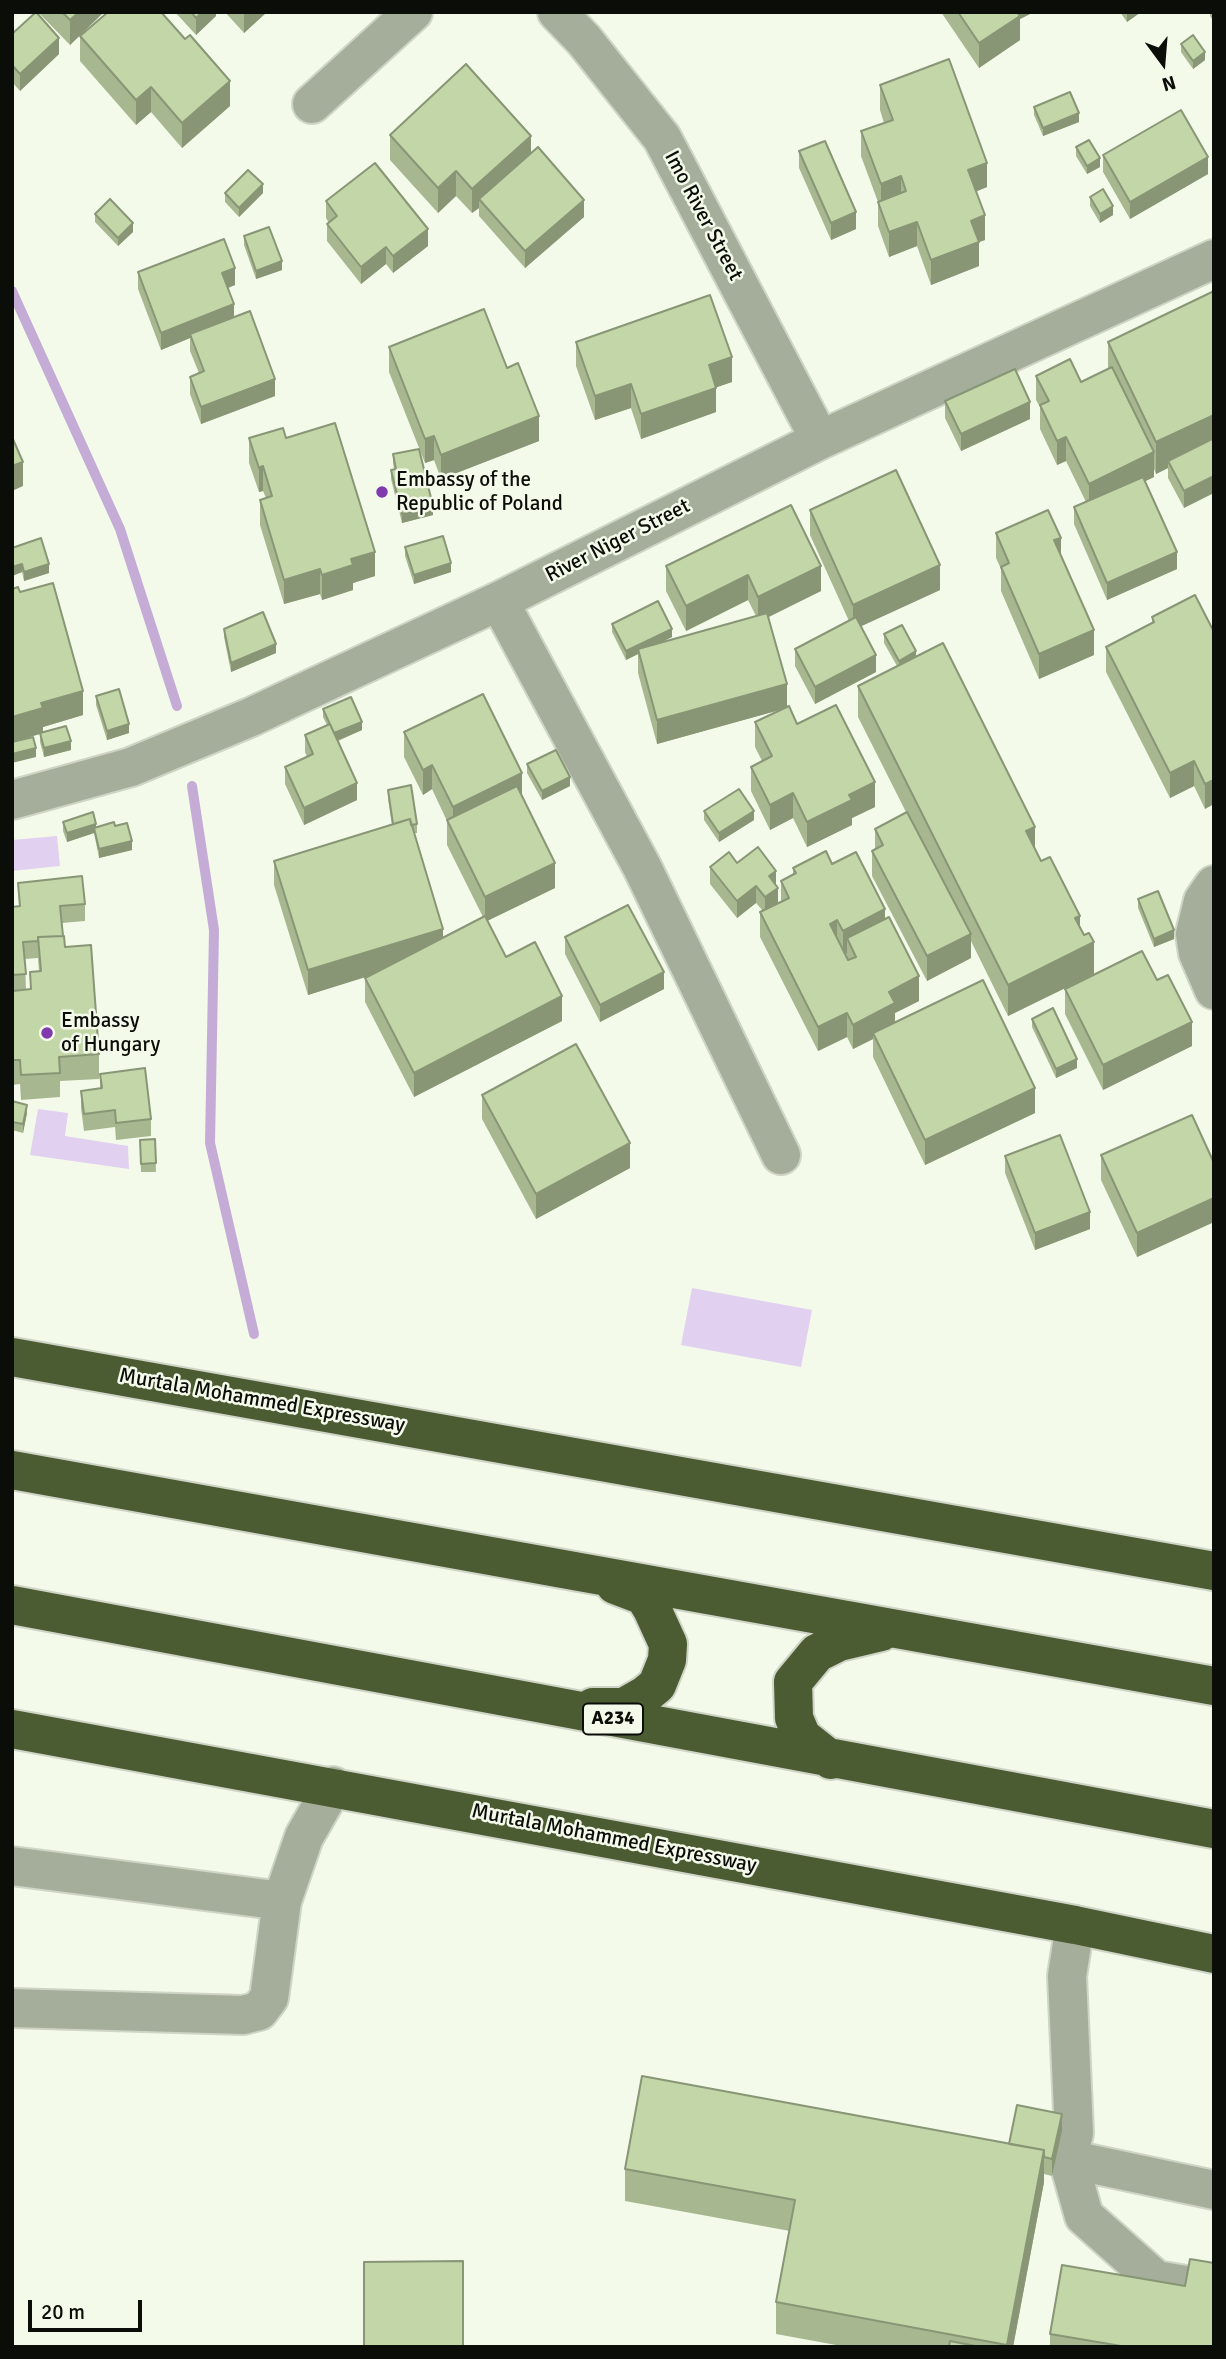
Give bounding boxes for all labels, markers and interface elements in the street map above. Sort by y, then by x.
north arrow [1128,28,1198,98]
text: N [1159,70,1178,97]
street label: Imo River Street [658,147,748,285]
place label: Embassy of the Republic of Poland [396,467,563,517]
marker: Embassy of the Republic of Poland [374,484,390,500]
street label: River Niger Street [542,494,694,588]
place label: Embassy of Hungary [61,1008,160,1058]
marker: Embassy of Hungary [39,1025,55,1041]
street label: Murtala Mohammed Expressway [117,1363,407,1439]
road number: A234 [583,1704,643,1735]
street label: Murtala Mohammed Expressway [469,1799,759,1879]
scale bar [32,2286,145,2330]
text: 20 m [41,2299,85,2325]

